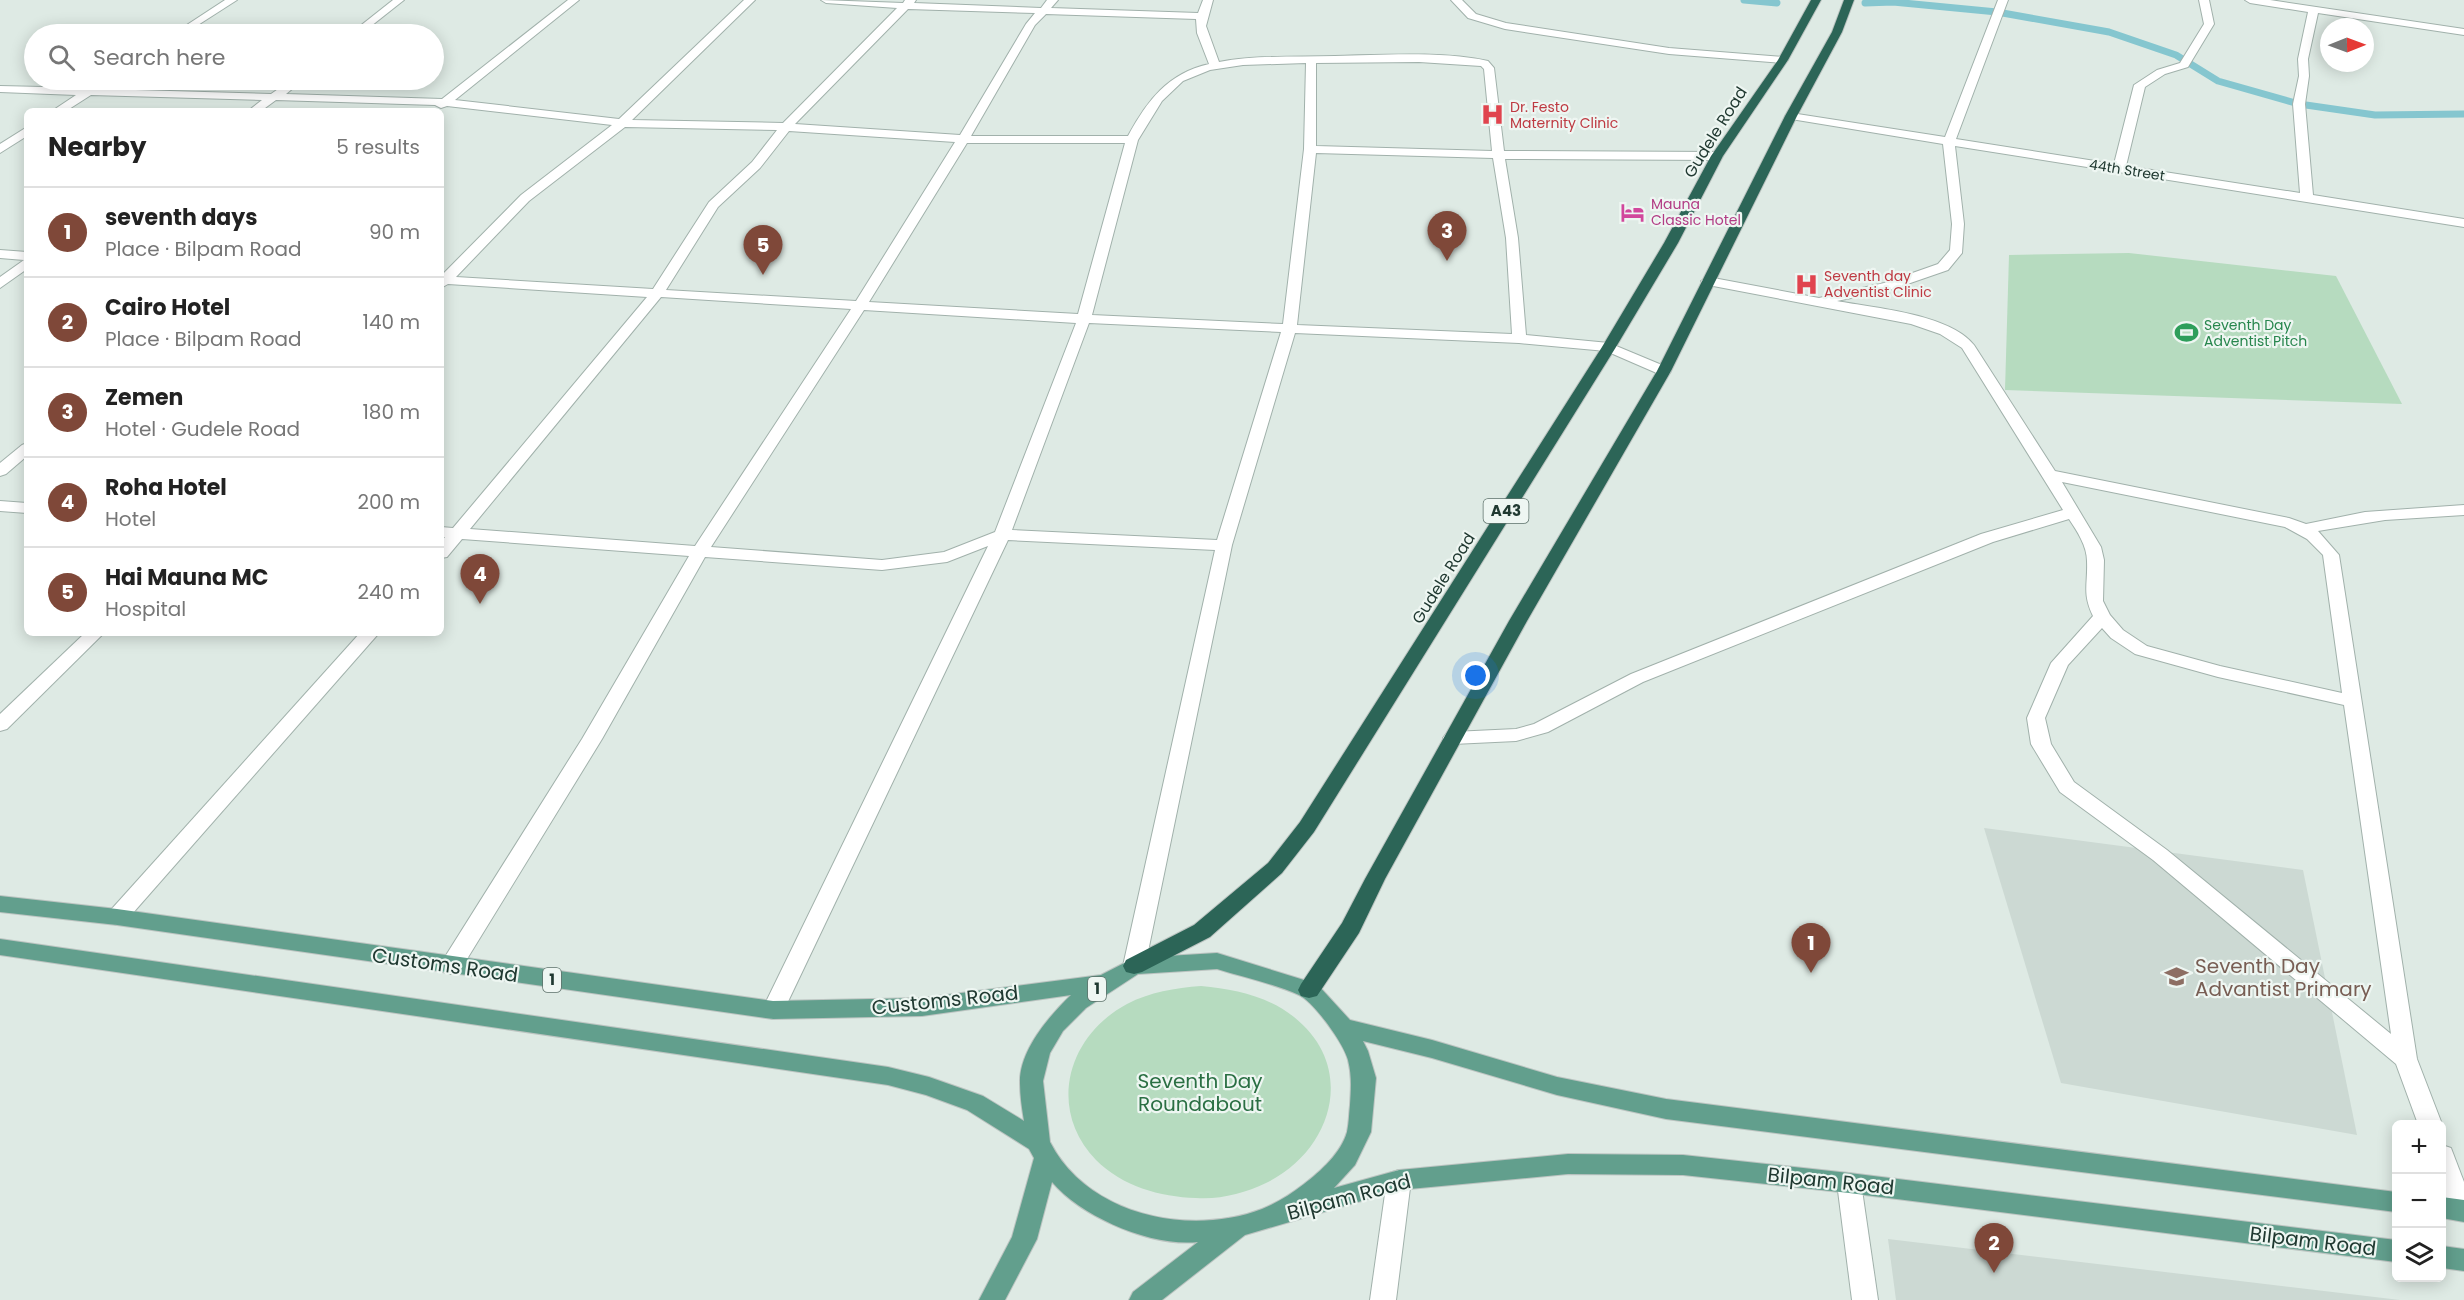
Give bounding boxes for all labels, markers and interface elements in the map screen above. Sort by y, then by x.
north arrow [2320,18,2374,72]
search box [24,24,444,90]
icon: search [45,41,78,74]
text: Search here [93,42,226,73]
street label: Gudele Road [1678,82,1753,182]
place label: Dr. Festo Maternity Clinic [1510,97,1618,133]
hospital icon: Dr. Festo Maternity Clinic [1479,102,1505,128]
text: Nearby [48,129,146,165]
text: 5 results [336,133,420,161]
street label: 44th Street [2088,154,2166,186]
place label: Mauna Classic Hotel [1651,194,1741,230]
hotel icon: Mauna Classic Hotel [1620,199,1646,225]
text: seventh days [105,202,257,233]
pin: 3 [1428,212,1466,261]
text: 1 [64,218,71,246]
text: 90 m [369,218,420,246]
pin: 5 [744,226,783,275]
text: Place · Bilpam Road [105,235,302,263]
place label: Seventh day Adventist Clinic [1824,266,1932,302]
hospital icon: Seventh day Adventist Clinic [1793,271,1819,297]
text: Cairo Hotel [105,292,230,323]
text: 2 [62,308,73,336]
text: 140 m [363,308,420,336]
place label: Seventh Day Adventist Pitch [2204,315,2307,351]
sports icon: Seventh Day Adventist Pitch [2173,320,2199,346]
text: Place · Bilpam Road [105,325,302,353]
text: Zemen [105,382,183,413]
text: 3 [61,398,74,426]
text: 180 m [362,398,420,426]
text: Hotel · Gudele Road [105,415,300,443]
text: Roha Hotel [105,472,227,503]
text: 4 [61,488,74,516]
text: 200 m [357,488,420,516]
road number: A43 [1484,499,1528,523]
text: Hotel [105,505,156,533]
street label: Gudele Road [1406,528,1481,628]
pin: 4 [460,554,500,604]
text: Hai Mauna MC [105,562,269,593]
text: 5 [61,578,74,606]
text: 240 m [357,578,420,606]
text: Hospital [105,595,186,623]
your location [1461,661,1490,690]
pin: 1 [1792,924,1830,973]
street label: Customs Road [370,941,520,989]
place label: Seventh Day Advantist Primary [2195,952,2372,1003]
school or university icon: Seventh Day Advantist Primary [2164,964,2190,990]
road number: 1 [543,968,561,992]
road number: 1 [1088,977,1106,1001]
street label: Customs Road [870,978,1020,1022]
park label: Seventh Day Roundabout [1138,1067,1262,1118]
map controls [2392,1120,2446,1282]
button: + [2392,1120,2446,1174]
street label: Bilpam Road [1766,1160,1896,1202]
street label: Bilpam Road [1284,1167,1414,1227]
button: − [2392,1174,2446,1228]
street label: Bilpam Road [2248,1219,2378,1263]
pin: 2 [1974,1224,2014,1273]
button: layers [2392,1228,2446,1282]

